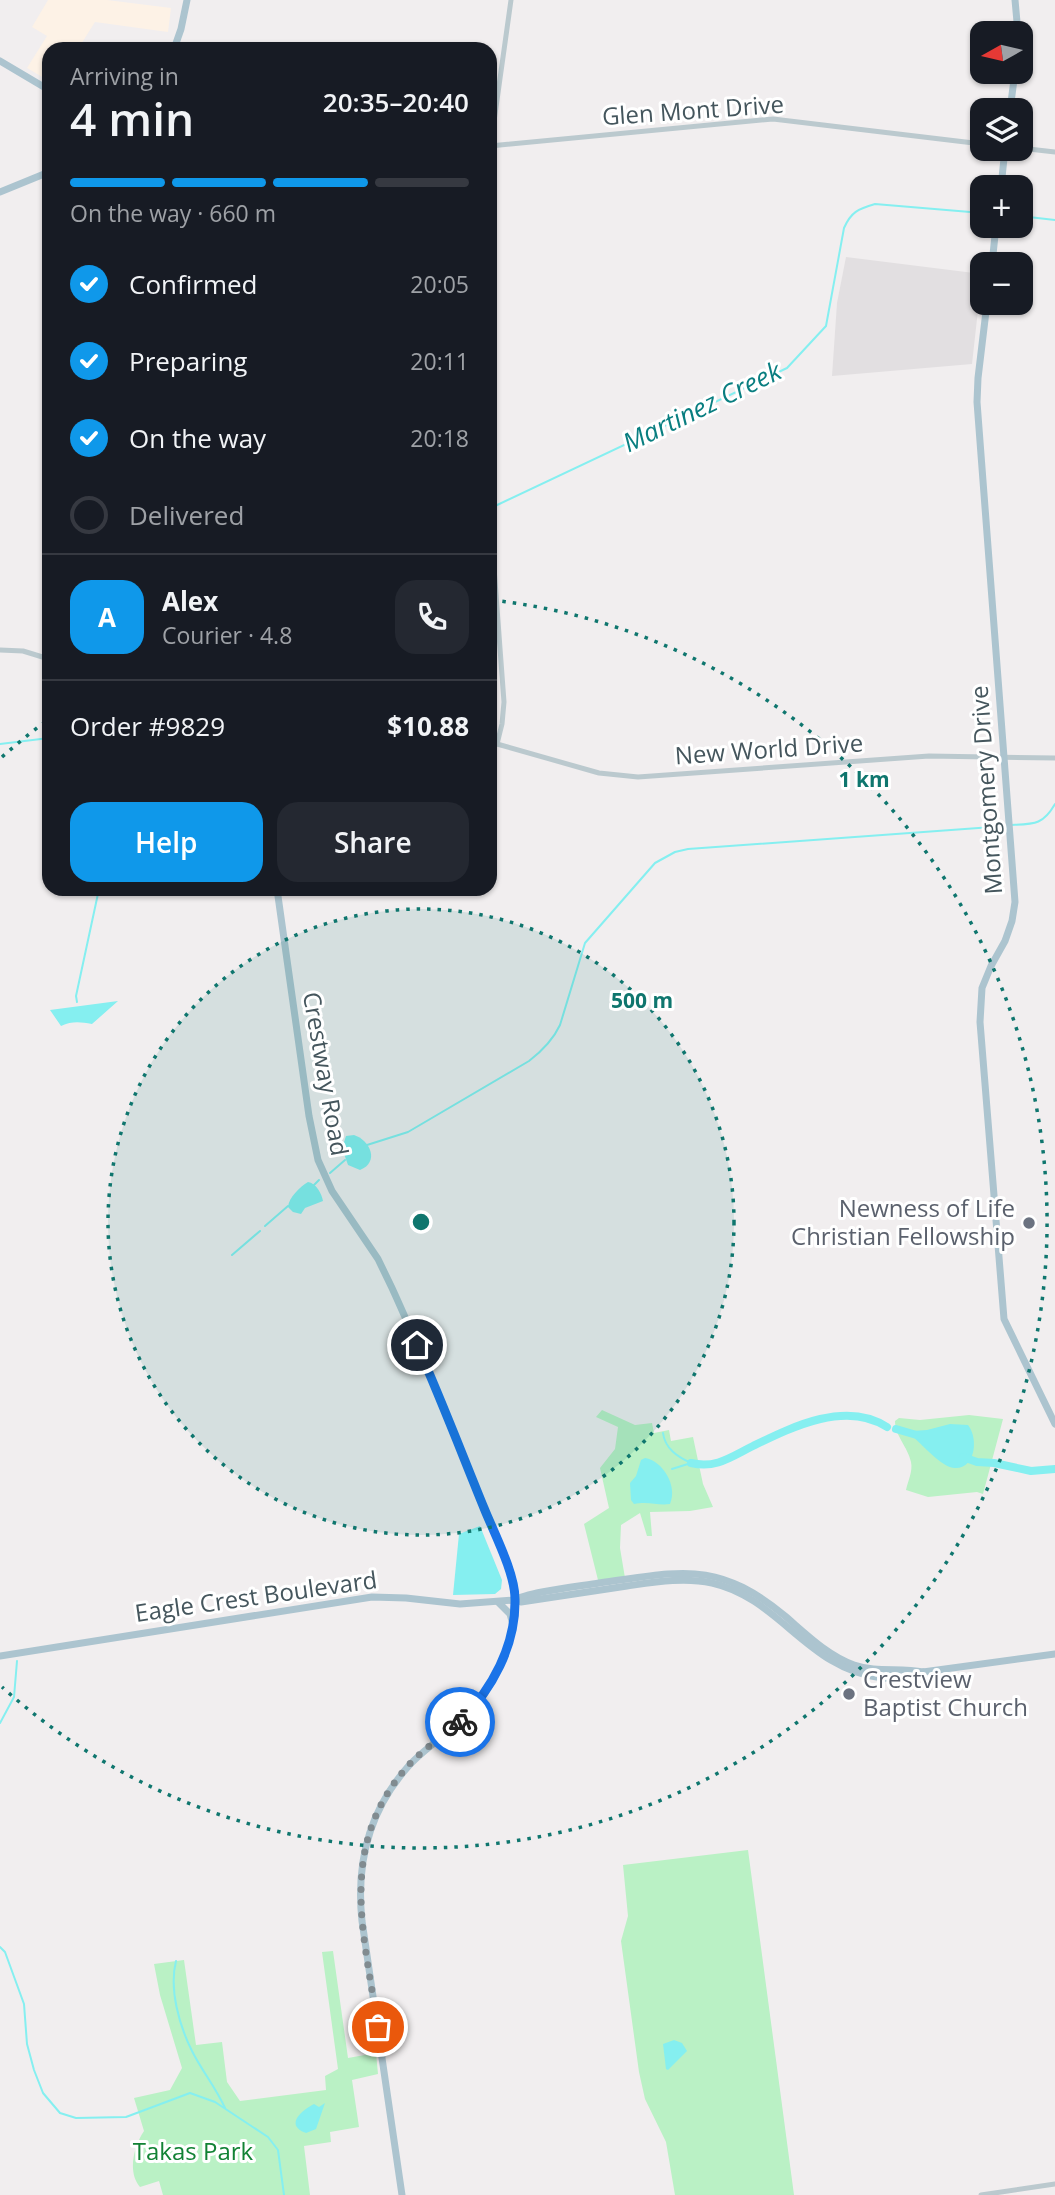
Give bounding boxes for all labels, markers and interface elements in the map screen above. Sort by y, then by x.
north arrow [970,21,1032,84]
map controls [970,21,1033,315]
text: Arriving in [70,60,179,92]
text: 20:35–20:40 [323,84,469,120]
text: 4 min [70,87,194,149]
street label: Glen Mont Drive [601,87,785,132]
button: layers [970,98,1033,161]
button: + [970,175,1033,238]
text: On the way · 660 m [70,197,276,229]
button: − [970,252,1033,315]
icon: check [70,265,108,303]
text: Confirmed [129,266,257,302]
text: 20:05 [410,268,469,300]
icon: check [70,342,108,380]
text: Preparing [129,343,247,379]
text: 20:11 [410,345,469,377]
water label: Martinez Creek [616,352,788,460]
icon: check [70,419,108,457]
text: On the way [129,420,266,456]
text: 20:18 [410,422,469,454]
text: Delivered [129,497,244,533]
button: phone [395,580,469,654]
text: Alex [162,583,218,619]
text: A [98,599,116,635]
text: Courier · 4.8 [162,619,292,651]
street label: Montgomery Drive [962,685,1009,896]
text: Order #9829 [70,708,225,744]
text: $10.88 [387,708,469,744]
street label: New World Drive [674,725,864,772]
text: 1 km [838,765,890,793]
button: Help [70,802,263,882]
button: Share [277,802,469,882]
text: 500 m [611,986,673,1014]
street label: Crestway Road [296,989,357,1158]
place label: Newness of Life Christian Fellowship [791,1191,1015,1252]
centre of rings [409,1210,433,1234]
marker: Newness of Life Christian Fellowship [1021,1215,1037,1231]
pin [387,1315,447,1375]
icon: home [398,1326,436,1364]
street label: Eagle Crest Boulevard [133,1562,379,1629]
place label: Crestview Baptist Church [863,1662,1028,1723]
marker: Crestview Baptist Church [841,1686,857,1702]
courier [425,1687,495,1757]
icon: bike [441,1703,479,1741]
pin [348,1997,408,2057]
icon: bag [359,2008,397,2046]
park label: Takas Park [133,2134,254,2167]

